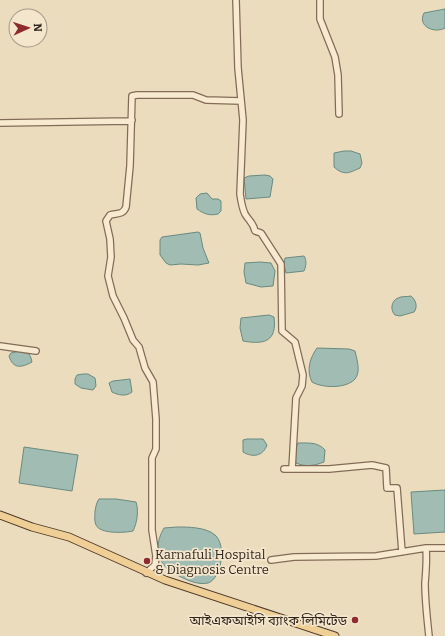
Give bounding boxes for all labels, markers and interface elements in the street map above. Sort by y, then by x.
north arrow [8,8,48,48]
text: N [31,23,44,33]
place label: Karnafuli Hospital & Diagnosis Centre [155,547,269,577]
marker: Karnafuli Hospital & Diagnosis Centre [142,556,152,566]
place label: আইএফআইসি ব্যাংক লিমিটেড [189,613,348,628]
marker: আইএফআইসি ব্যাংক লিমিটেড [350,615,360,625]

